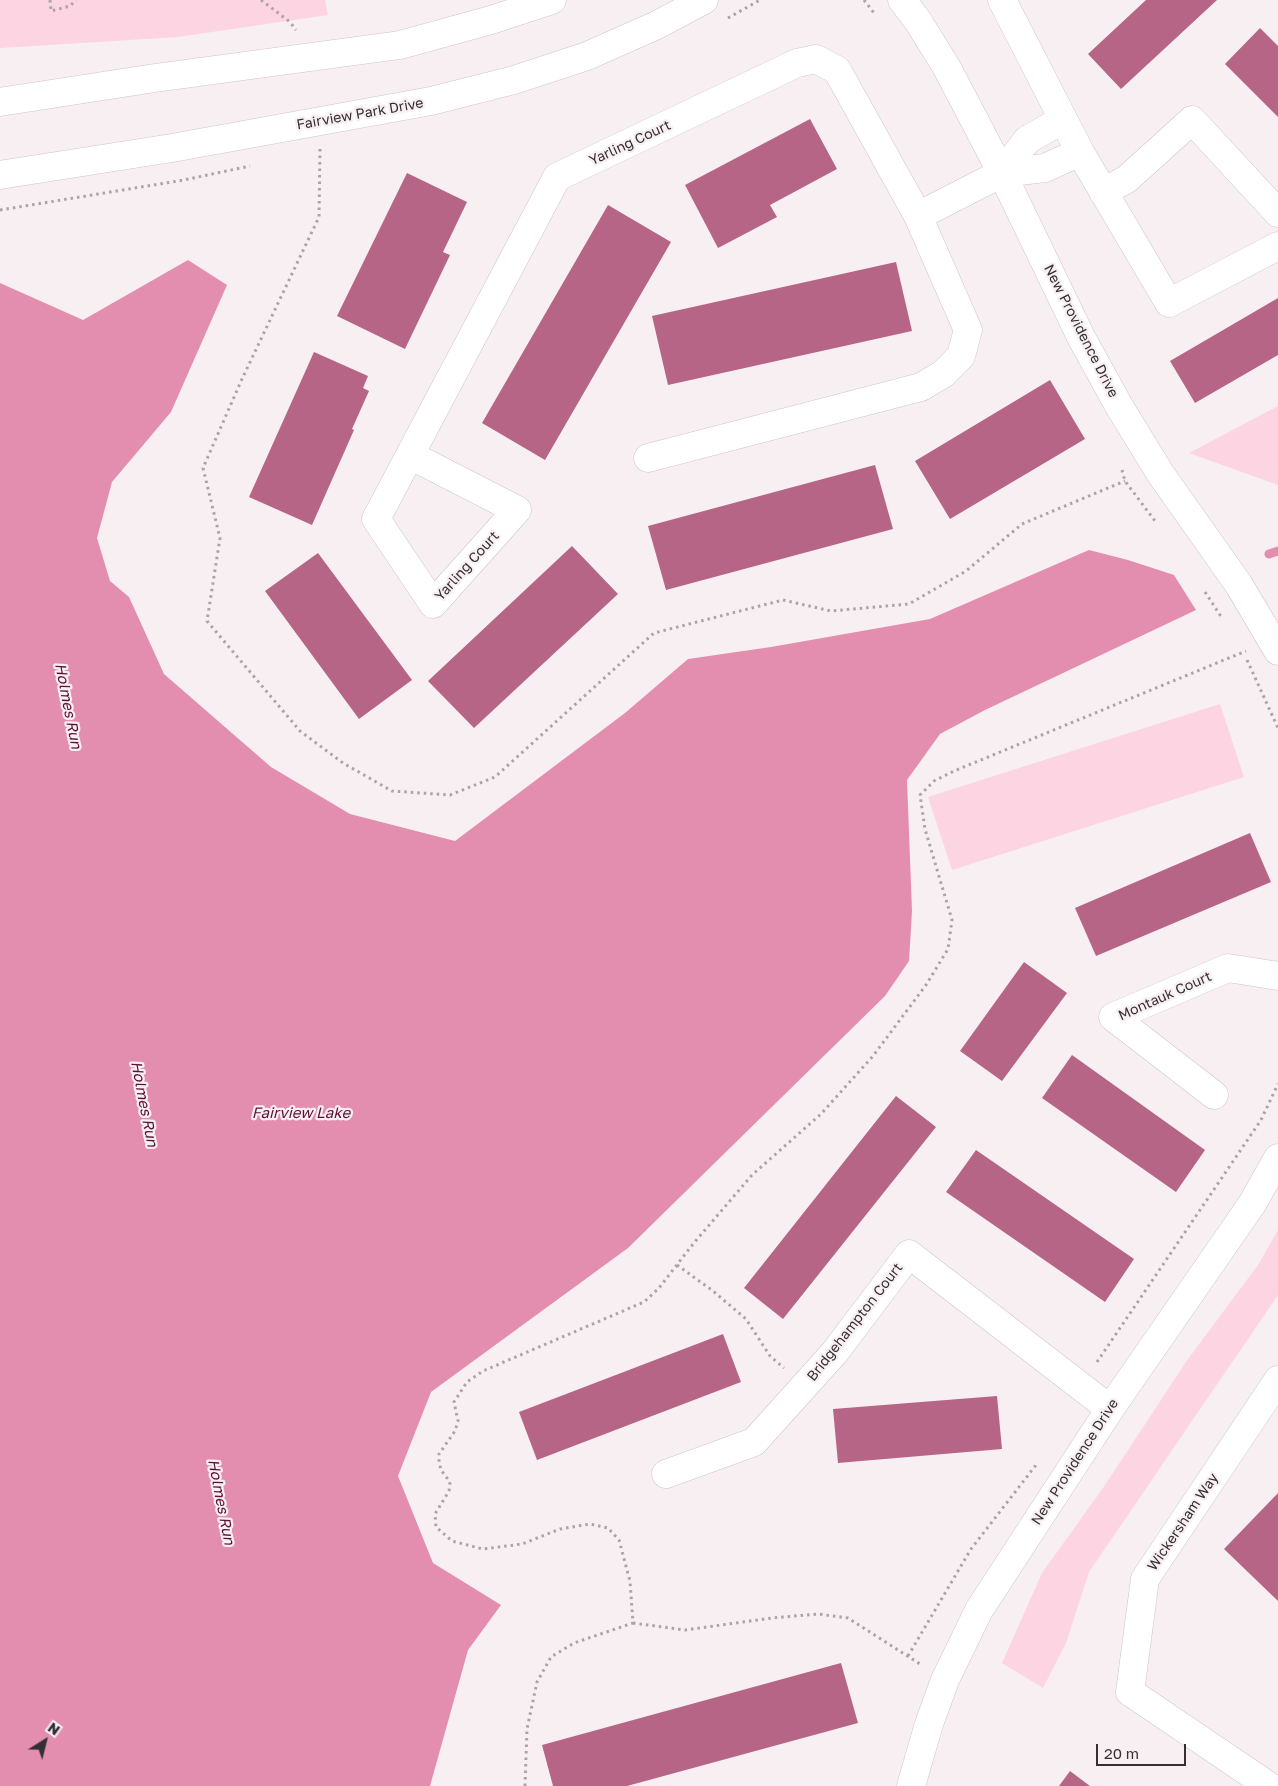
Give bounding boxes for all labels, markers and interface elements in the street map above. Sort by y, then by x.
street label: Fairview Park Drive [295,95,425,133]
street label: Yarling Court [587,117,673,169]
street label: New Providence Drive [1040,262,1122,400]
street label: Yarling Court [431,528,503,604]
water label: Holmes Run [51,662,85,750]
street label: Montauk Court [1116,968,1214,1024]
water label: Holmes Run [127,1060,161,1148]
water label: Fairview Lake [252,1104,350,1122]
street label: Bridgehampton Court [804,1260,906,1384]
street label: New Providence Drive [1028,1396,1122,1528]
water label: Holmes Run [204,1458,238,1546]
street label: Wickersham Way [1144,1470,1222,1574]
north arrow [20,1716,70,1766]
text: N [45,1718,63,1738]
scale bar [1098,1734,1188,1766]
text: 20 m [1104,1744,1139,1762]

